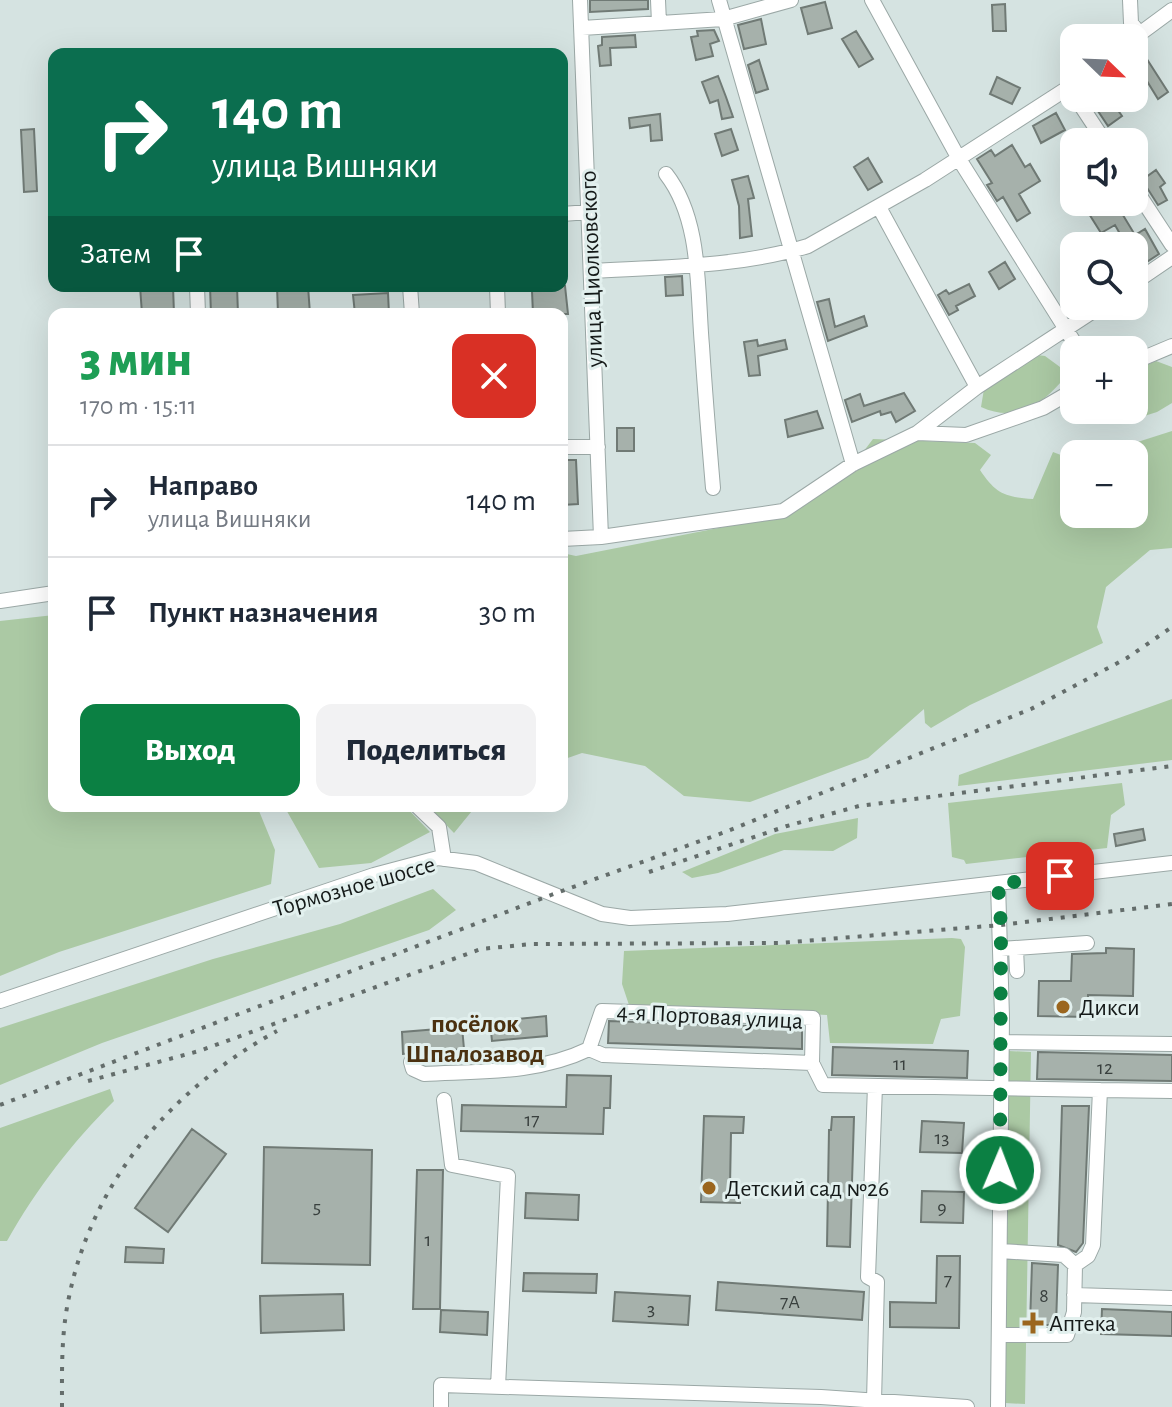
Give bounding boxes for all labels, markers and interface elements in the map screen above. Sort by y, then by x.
north arrow [1060,24,1148,112]
map controls [1060,24,1148,528]
icon: right [80,80,184,184]
text: 140 m [212,83,343,139]
button: sound [1060,128,1148,216]
text: улица Вишняки [212,148,438,184]
street label: улица Циолковского [577,170,607,369]
icon: arrive [167,232,211,276]
button: search [1060,232,1148,320]
text: Затем [80,239,151,269]
button: close [452,334,536,418]
button: + [1060,336,1148,424]
text: 3 мин [80,337,192,385]
text: 170 m · 15:11 [80,393,197,419]
button: − [1060,440,1148,528]
text: Направо [148,471,258,501]
icon: right [80,479,124,523]
text: 140 m [466,486,536,516]
text: улица Вишняки [148,506,312,532]
icon: arrive [80,591,124,635]
text: Пункт назначения [148,598,379,628]
text: 30 m [479,598,536,628]
button: Выход [80,704,300,796]
button: Поделиться [316,704,536,796]
pin [1026,842,1094,910]
street label: Тормозное шоссе [271,852,438,922]
icon: arrive [1038,854,1082,898]
place label: Дикси [1079,996,1140,1020]
marker: Дикси [1054,998,1072,1016]
street label: 4-я Портовая улица [616,1000,804,1034]
district label: посёлок Шпалозавод [406,1011,544,1067]
house number: 11 [893,1054,907,1074]
house number: 12 [1097,1058,1113,1078]
house number: 17 [524,1110,540,1130]
house number: 13 [934,1128,950,1148]
position arrow [958,1128,1042,1212]
place label: Детский сад №26 [725,1177,889,1201]
marker: Детский сад №26 [700,1179,718,1197]
house number: 5 [313,1197,321,1217]
house number: 9 [937,1198,947,1218]
house number: 1 [425,1230,431,1250]
house number: 7 [944,1270,952,1290]
house number: 8 [1039,1286,1049,1306]
house number: 7А [780,1292,800,1312]
house number: 3 [647,1299,655,1319]
place label: Аптека [1049,1312,1116,1336]
marker: Аптека [1024,1314,1042,1332]

